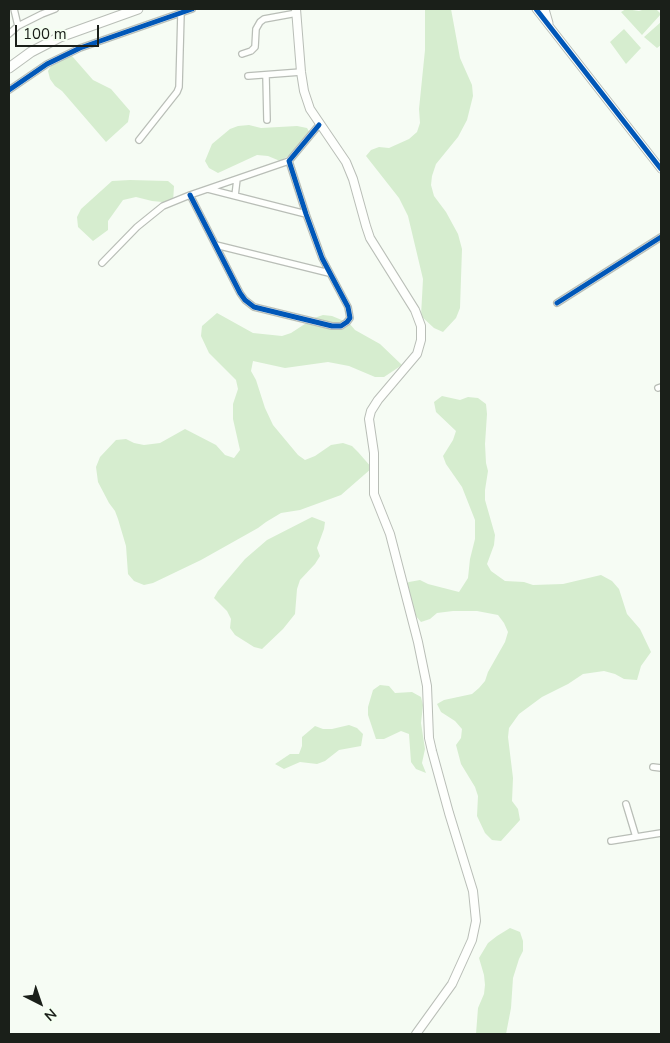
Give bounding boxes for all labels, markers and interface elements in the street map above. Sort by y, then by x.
scale bar [18,15,101,47]
text: 100 m [23,24,67,44]
north arrow [15,978,65,1028]
text: N [40,1004,60,1025]

